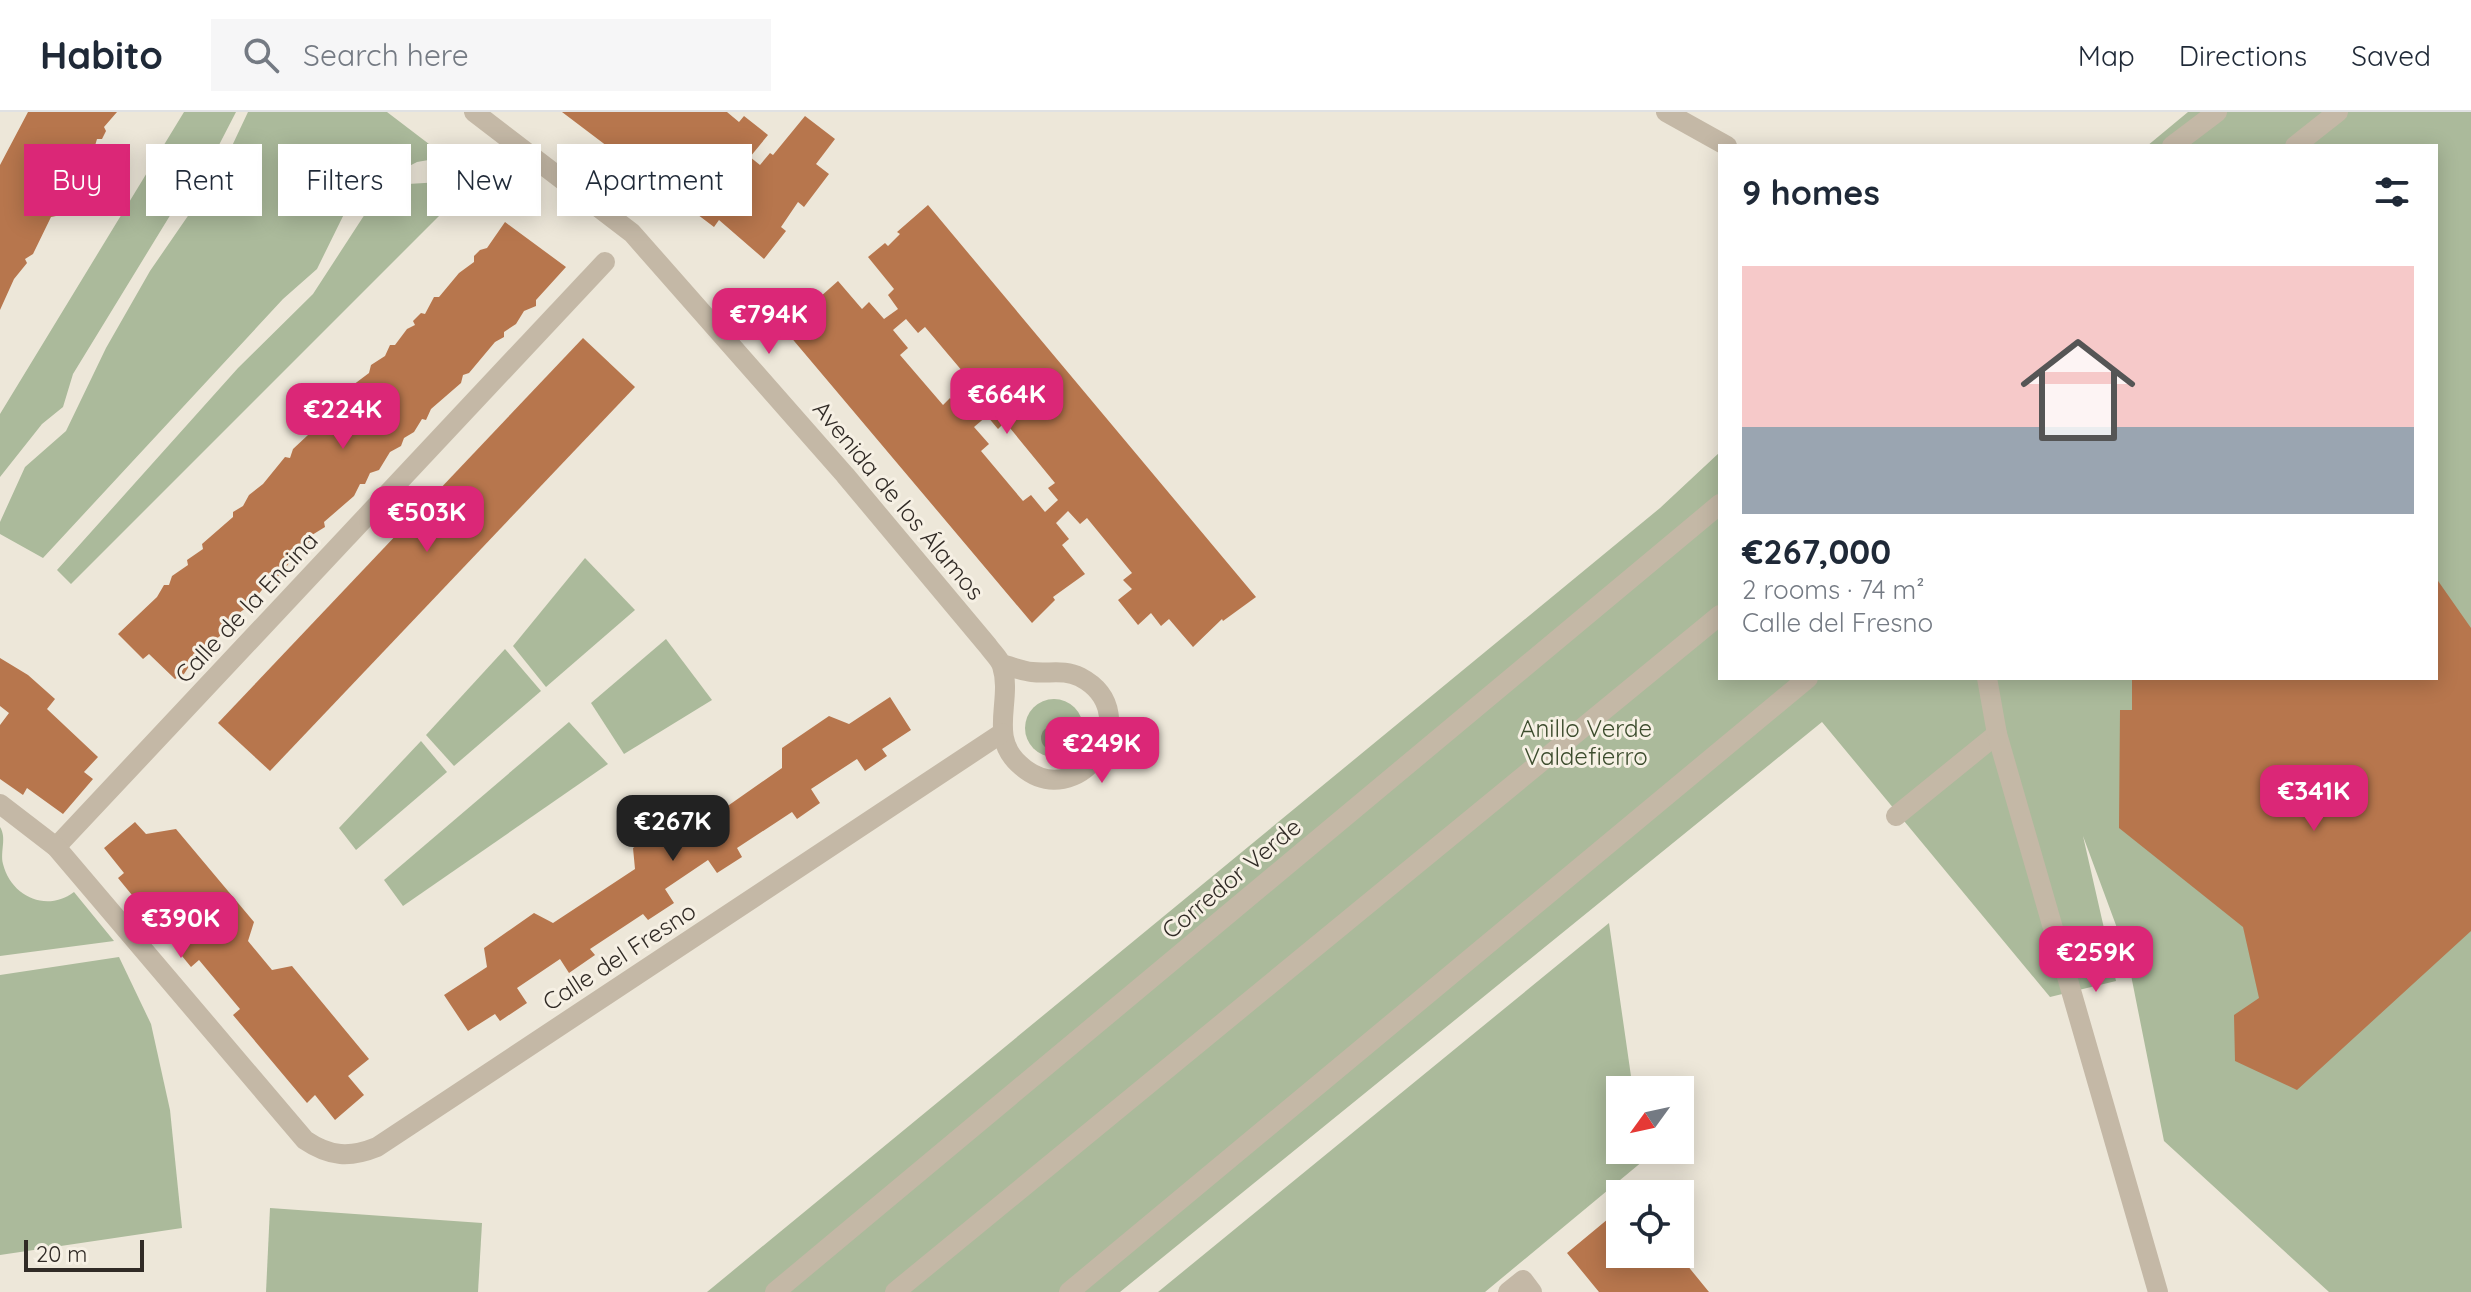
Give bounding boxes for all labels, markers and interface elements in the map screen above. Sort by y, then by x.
search box [211,19,771,91]
text: Habito [40,31,163,79]
icon: search [239,33,283,77]
text: Search here [303,36,469,74]
text: Map [2078,38,2135,73]
text: Directions [2179,38,2307,73]
text: Saved [2351,38,2431,73]
chip: Buy [24,144,130,216]
chip: Rent [146,144,262,216]
chip: Filters [278,144,411,216]
chip: New [427,144,541,216]
chip: Apartment [557,144,752,216]
icon: filters [2370,170,2414,214]
text: 9 homes [1742,171,1880,214]
pin: €794K [713,288,825,356]
text: €794K [730,297,808,330]
icon: home [2006,318,2150,462]
pin: €664K [951,368,1063,436]
text: €664K [968,377,1046,410]
pin: €224K [287,383,399,451]
text: €224K [304,392,382,425]
street label: Avenida de los Álamos [807,394,991,606]
pin: €503K [371,486,483,554]
text: €503K [388,495,466,528]
street label: Calle de la Encina [168,525,324,689]
text: €267,000 [1742,530,1891,573]
text: 2 rooms · 74 m² [1742,573,1925,606]
text: Calle del Fresno [1742,606,1933,639]
park label: Anillo Verde Valdefierro [1520,713,1652,771]
pin: €249K [1046,717,1158,785]
text: €249K [1063,726,1141,759]
pin: €341K [2258,765,2370,833]
text: €341K [2278,774,2350,807]
pin: €267K [617,795,729,863]
text: €267K [635,804,711,837]
street label: Corredor Verde [1155,811,1307,945]
pin: €390K [125,892,237,960]
street label: Calle del Fresno [537,895,701,1017]
text: €390K [142,901,220,934]
pin: €259K [2040,926,2152,994]
text: €259K [2057,935,2135,968]
north arrow [1606,1076,1694,1164]
map controls [1606,1076,1694,1268]
button: locate [1606,1180,1694,1268]
scale bar [24,1236,144,1272]
text: 20 m [36,1240,87,1268]

